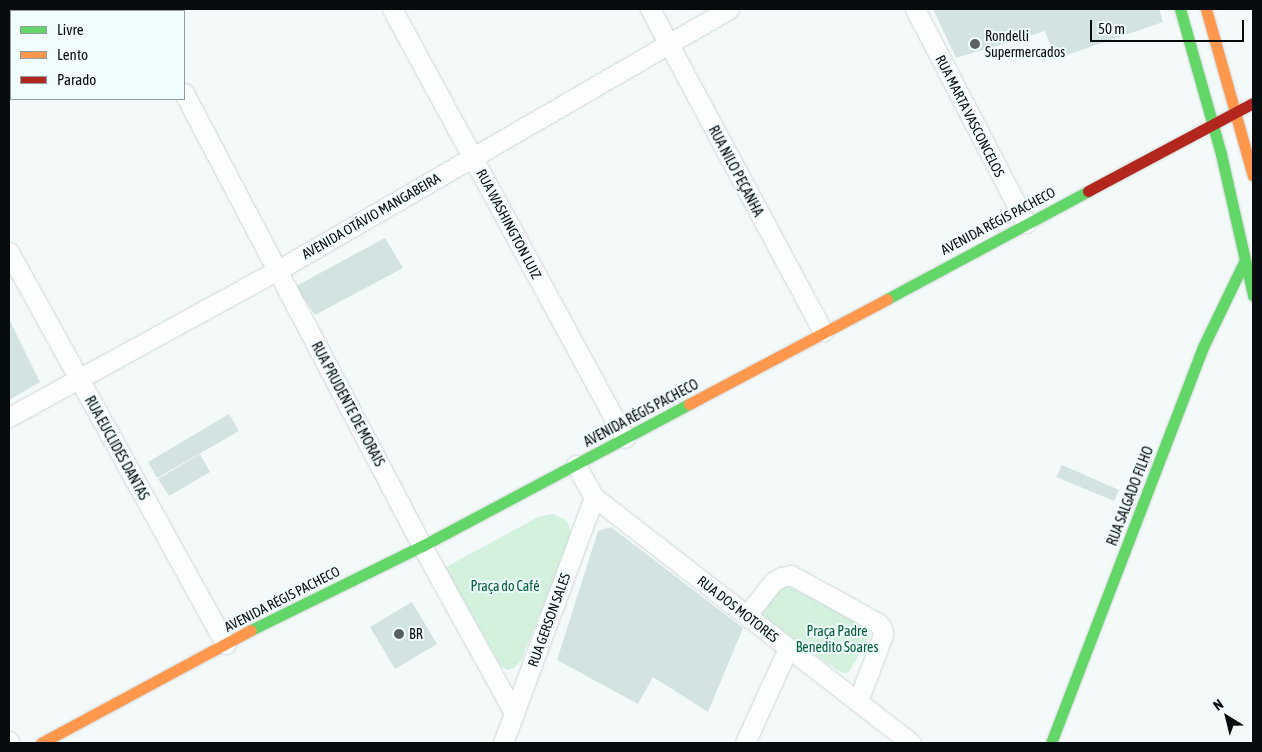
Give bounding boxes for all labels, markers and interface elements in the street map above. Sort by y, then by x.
legend [10,10,185,100]
scale bar [1092,10,1246,42]
text: 50 m [1098,20,1125,37]
text: Livre [57,21,84,38]
place label: Rondelli Supermercados [985,28,1065,60]
marker: Rondelli Supermercados [969,38,981,50]
text: Lento [57,46,88,63]
street label: RUA MARTA VASCONCELOS [932,52,1008,180]
text: Parado [57,71,96,88]
street label: RUA NILO PEÇANHA [705,123,767,219]
street label: RUA WASHINGTON LUIZ [473,166,545,282]
street label: AVENIDA OTÁVIO MANGABEIRA [299,169,443,263]
street label: AVENIDA RÉGIS PACHECO [938,184,1058,258]
street label: RUA PRUDENTE DE MORAIS [308,339,388,469]
street label: AVENIDA RÉGIS PACHECO [581,376,701,450]
street label: RUA EUCLIDES DANTAS [81,393,153,503]
street label: RUA SALGADO FILHO [1103,444,1157,548]
street label: AVENIDA RÉGIS PACHECO [221,563,343,635]
street label: RUA GERSON SALES [524,571,574,669]
street label: RUA DOS MOTORES [694,572,782,646]
park label: Praça do Café [471,578,539,594]
park label: Praça Padre Benedito Soares [796,623,878,656]
place label: BR [409,626,423,642]
marker: BR [393,628,405,640]
north arrow [1202,692,1252,742]
text: N [1210,696,1226,714]

